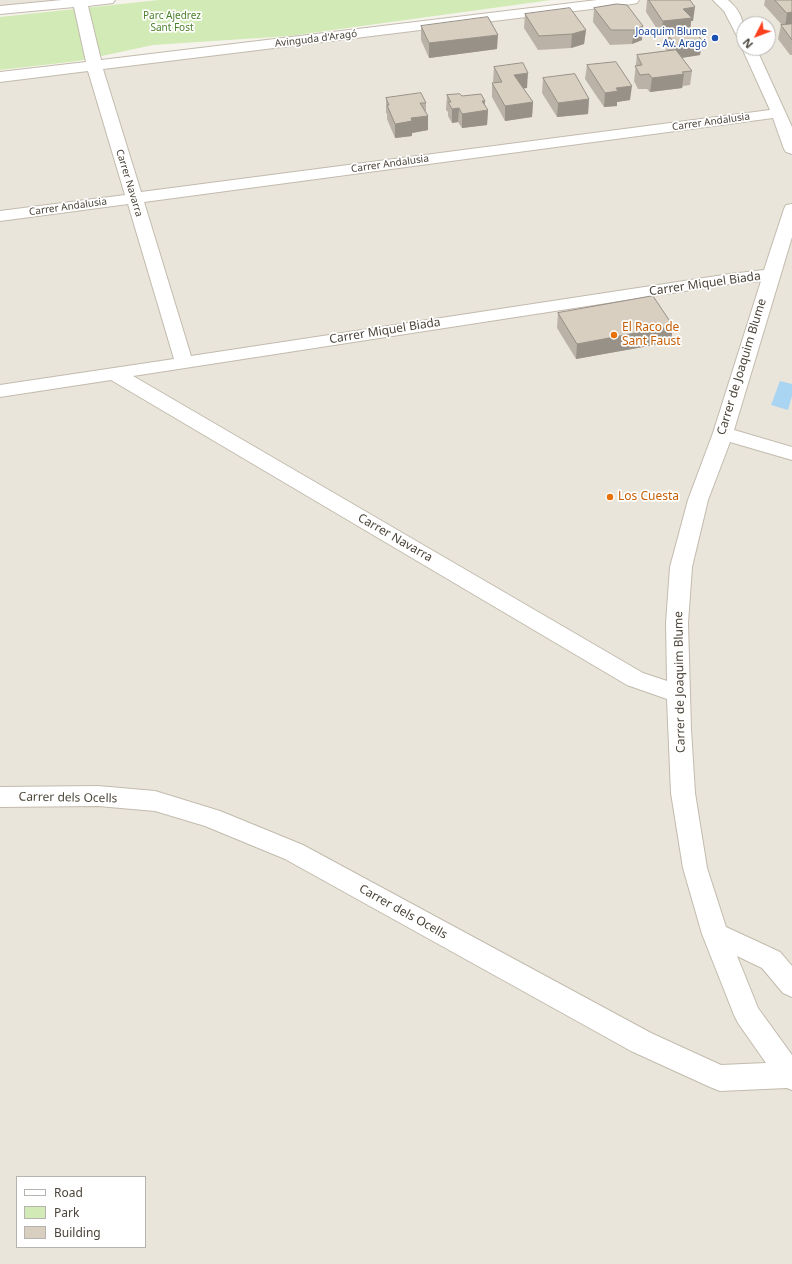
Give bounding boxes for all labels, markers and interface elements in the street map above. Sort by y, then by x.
park label: Parc Ajedrez Sant Fost [143,10,201,34]
north arrow [736,16,776,56]
place label: Joaquim Blume - Av. Aragó [636,26,707,50]
street label: Avinguda d'Aragó [274,28,358,50]
marker: Joaquim Blume - Av. Aragó [710,33,720,43]
text: N [739,35,756,52]
street label: Carrer Andalusia [671,111,751,133]
street label: Carrer Navarra [113,148,145,218]
street label: Carrer Andalusia [350,153,430,175]
street label: Carrer Andalusia [28,196,108,218]
street label: Carrer Miquel Biada [648,269,762,299]
street label: Carrer de Joaquim Blume [714,297,770,437]
street label: Carrer Miquel Biada [328,315,442,347]
place label: El Raco de Sant Faust [622,321,681,349]
marker: El Raco de Sant Faust [609,330,619,340]
place label: Los Cuesta [618,490,679,504]
marker: Los Cuesta [605,492,615,502]
street label: Carrer Navarra [355,511,435,565]
street label: Carrer de Joaquim Blume [672,611,688,753]
street label: Carrer dels Ocells [18,790,118,806]
street label: Carrer dels Ocells [356,882,450,942]
legend [16,1176,146,1248]
text: Road [54,1184,83,1201]
text: Park [54,1204,79,1221]
text: Building [54,1224,101,1241]

